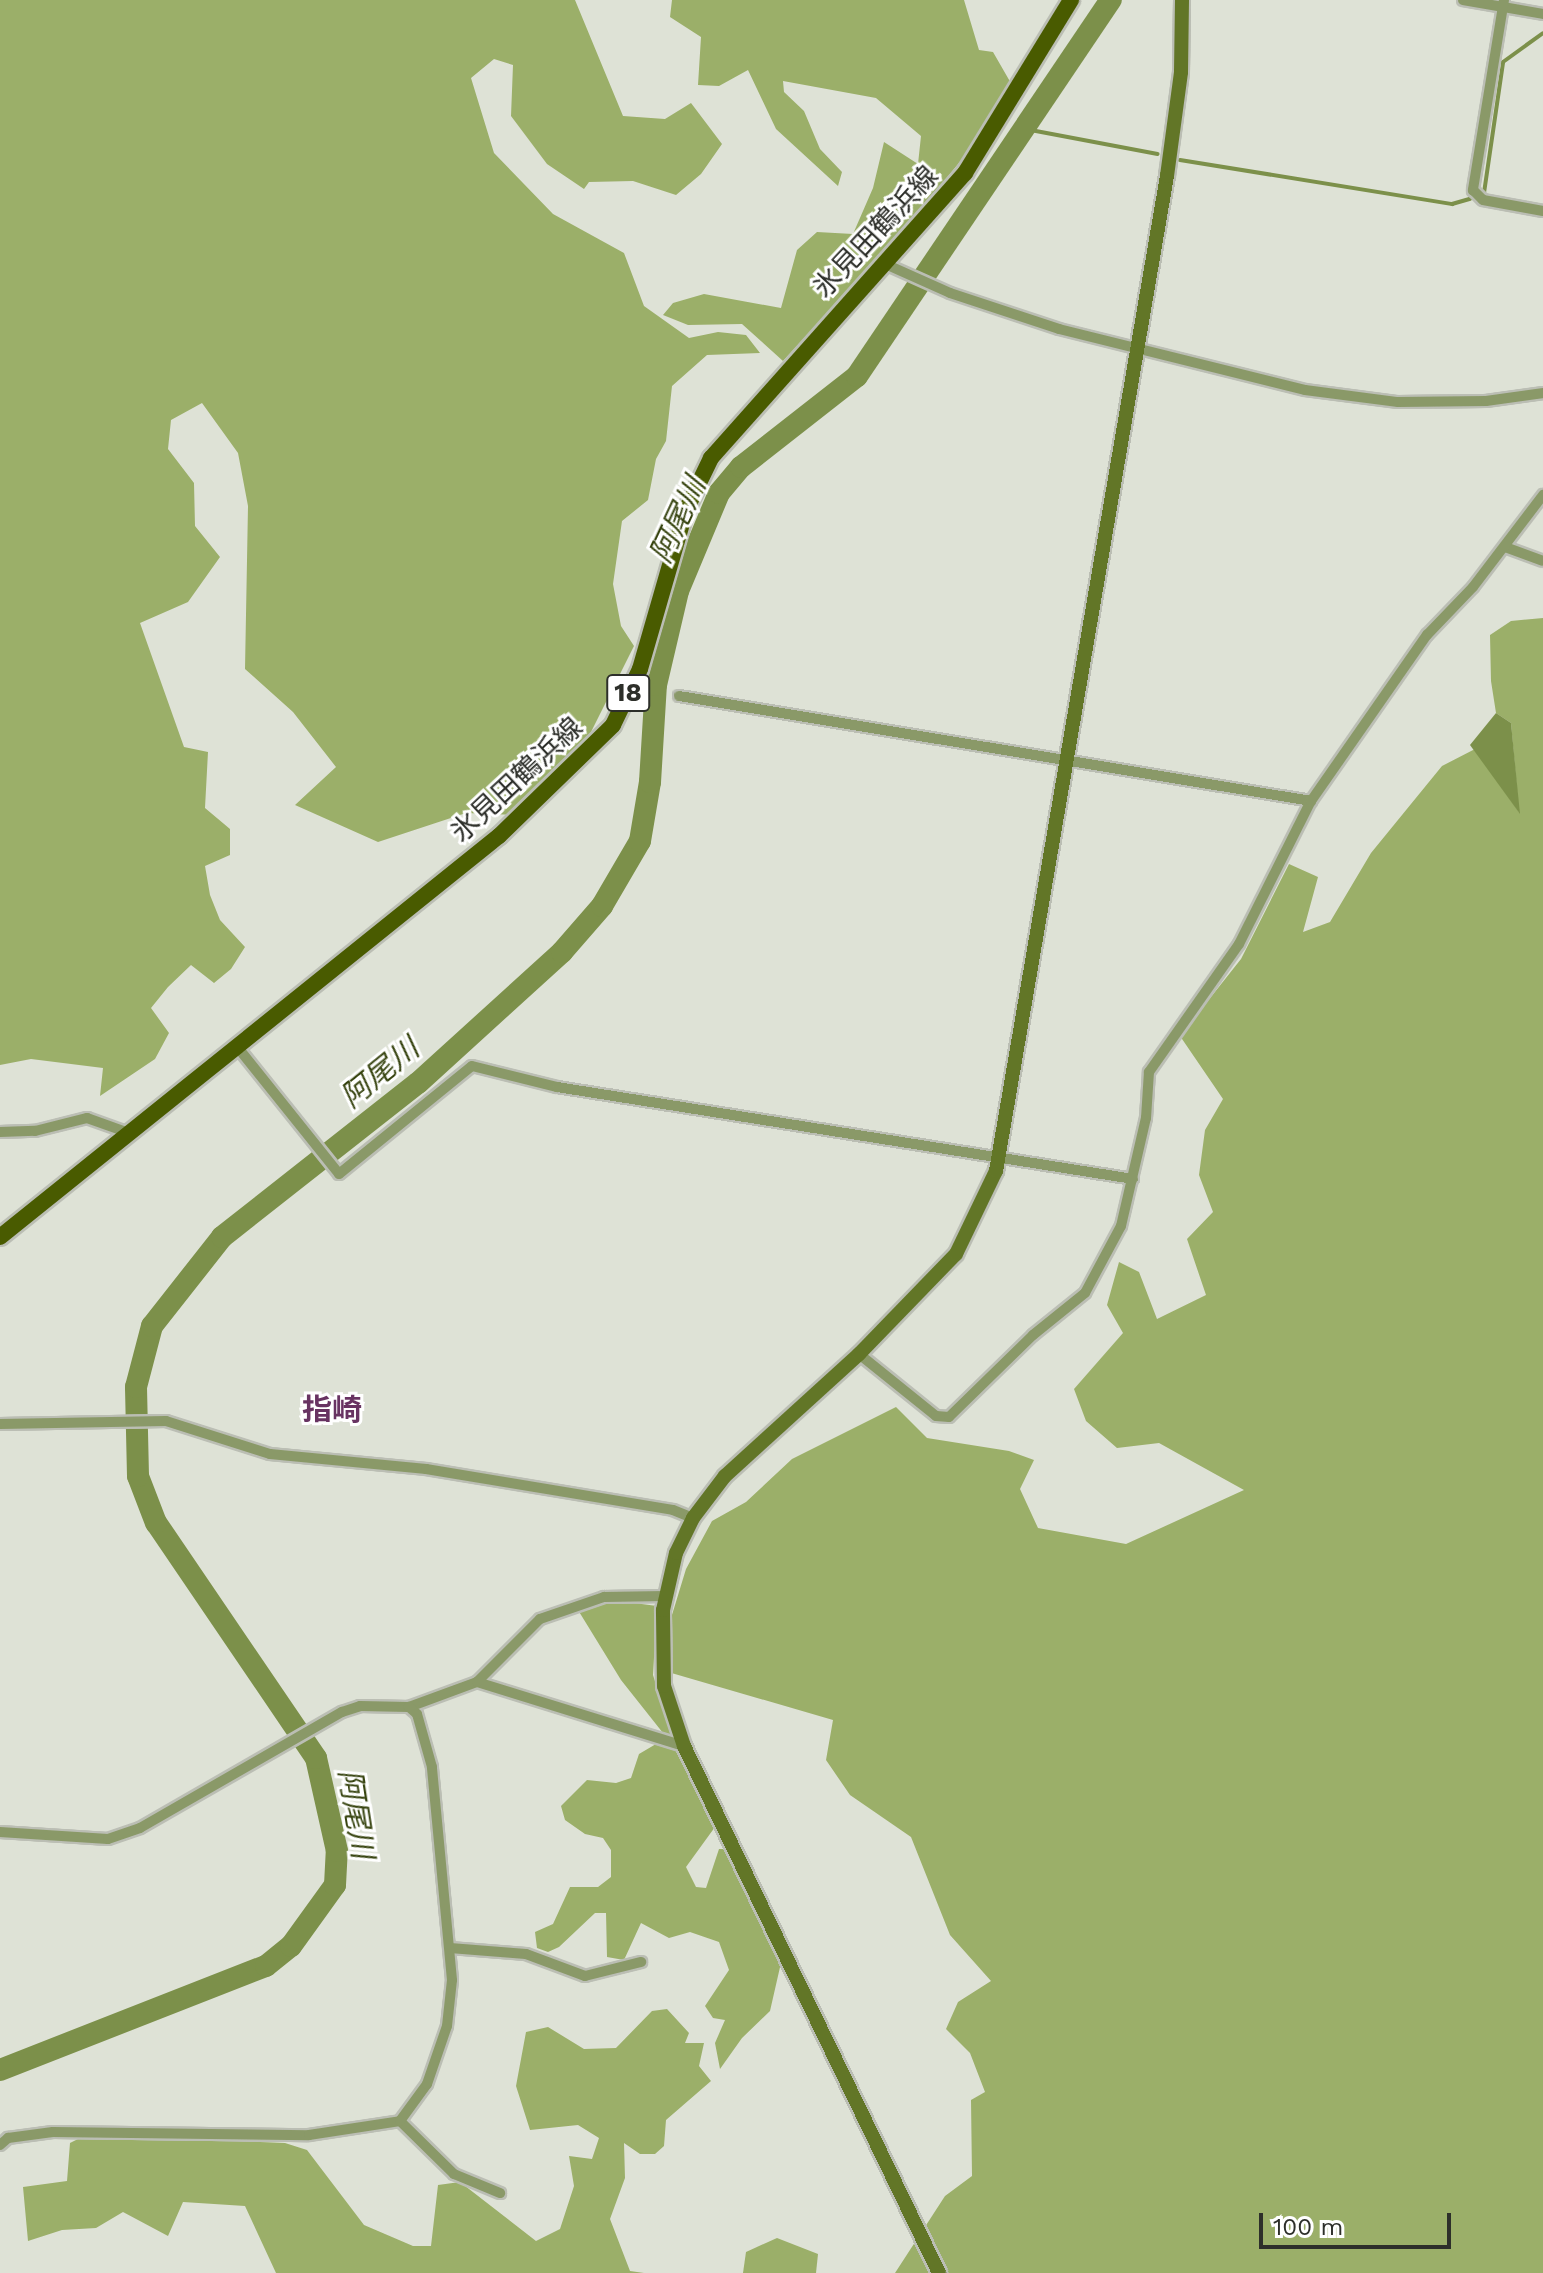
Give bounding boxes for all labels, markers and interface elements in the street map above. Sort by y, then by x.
street label: 氷見田鶴浜線 [806,159,946,305]
water label: 阿尾川 [643,472,713,568]
road number: 18 [606,671,650,715]
street label: 氷見田鶴浜線 [444,710,590,850]
water label: 阿尾川 [334,1031,426,1115]
district label: 指崎 [302,1392,362,1428]
water label: 阿尾川 [331,1767,381,1861]
scale bar [1263,2197,1455,2247]
text: 100 m [1273,2213,1343,2241]

